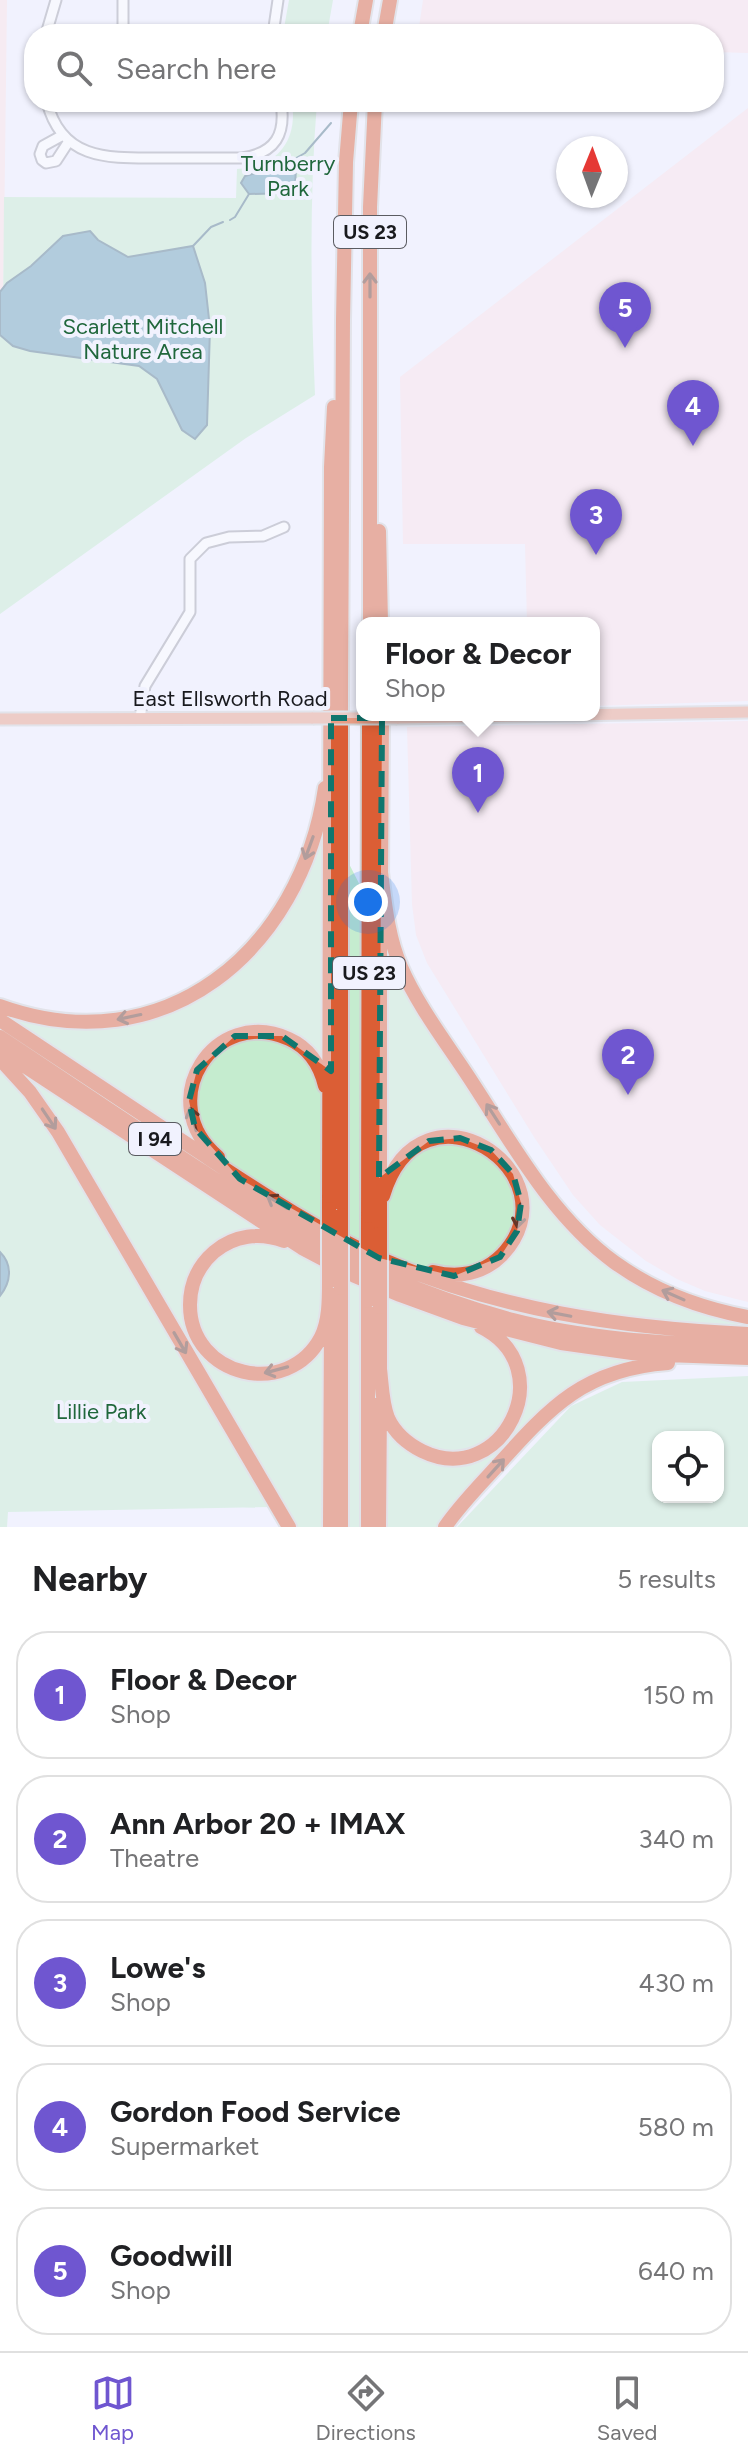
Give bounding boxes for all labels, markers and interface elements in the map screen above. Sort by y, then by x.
search box [24,24,724,112]
icon: search [52,46,96,90]
text: Search here [116,50,276,87]
north arrow [556,136,628,208]
park label: Turnberry Park [241,150,336,202]
road number: US 23 [334,216,406,248]
one-way arrow [362,272,378,299]
pin: 5 [599,282,651,348]
park label: Scarlett Mitchell Nature Area [63,313,223,365]
pin: 4 [667,380,719,446]
pin: 3 [570,489,622,555]
popup [356,617,600,721]
text: Floor & Decor [385,635,571,672]
text: Shop [385,672,446,704]
street label: East Ellsworth Road [132,685,328,712]
pin: 1 [452,747,504,813]
one-way arrow [301,835,316,860]
your location [348,882,388,922]
road number: US 23 [333,957,405,989]
one-way arrow [116,1010,142,1025]
pin: 2 [602,1029,654,1095]
one-way arrow [485,1104,502,1126]
one-way arrow [185,1106,200,1132]
one-way arrow [41,1108,57,1130]
road number: I 94 [129,1123,181,1155]
one-way arrow [266,1194,288,1211]
one-way arrow [511,1203,526,1228]
one-way arrow [662,1287,686,1302]
one-way arrow [547,1306,573,1321]
one-way arrow [173,1331,188,1355]
one-way arrow [264,1364,290,1379]
park label: Lillie Park [56,1398,147,1425]
map controls [652,1431,724,1503]
button: locate [652,1431,724,1503]
one-way arrow [487,1458,505,1478]
text: Nearby [32,1559,147,1600]
text: 5 results [617,1563,716,1595]
text: Floor & Decor [110,1661,297,1698]
text: 1 [55,1679,65,1711]
text: 150 m [643,1679,714,1711]
text: Shop [110,1698,171,1730]
text: Ann Arbor 20 + IMAX [110,1805,405,1842]
text: 2 [52,1823,68,1855]
text: 340 m [638,1823,714,1855]
text: Theatre [110,1842,199,1874]
text: Lowe's [110,1949,205,1986]
text: 3 [53,1967,67,1999]
text: 430 m [638,1967,714,1999]
text: Shop [110,1986,171,2018]
text: Gordon Food Service [110,2093,401,2130]
text: 4 [52,2111,68,2143]
text: 580 m [638,2111,714,2143]
text: Supermarket [110,2130,259,2162]
text: Goodwill [110,2237,233,2274]
text: 5 [52,2255,68,2287]
text: 640 m [638,2255,714,2287]
text: Shop [110,2274,171,2306]
tab: Map [91,2371,135,2446]
tab: Directions [316,2371,416,2446]
tab: Saved [597,2371,657,2446]

